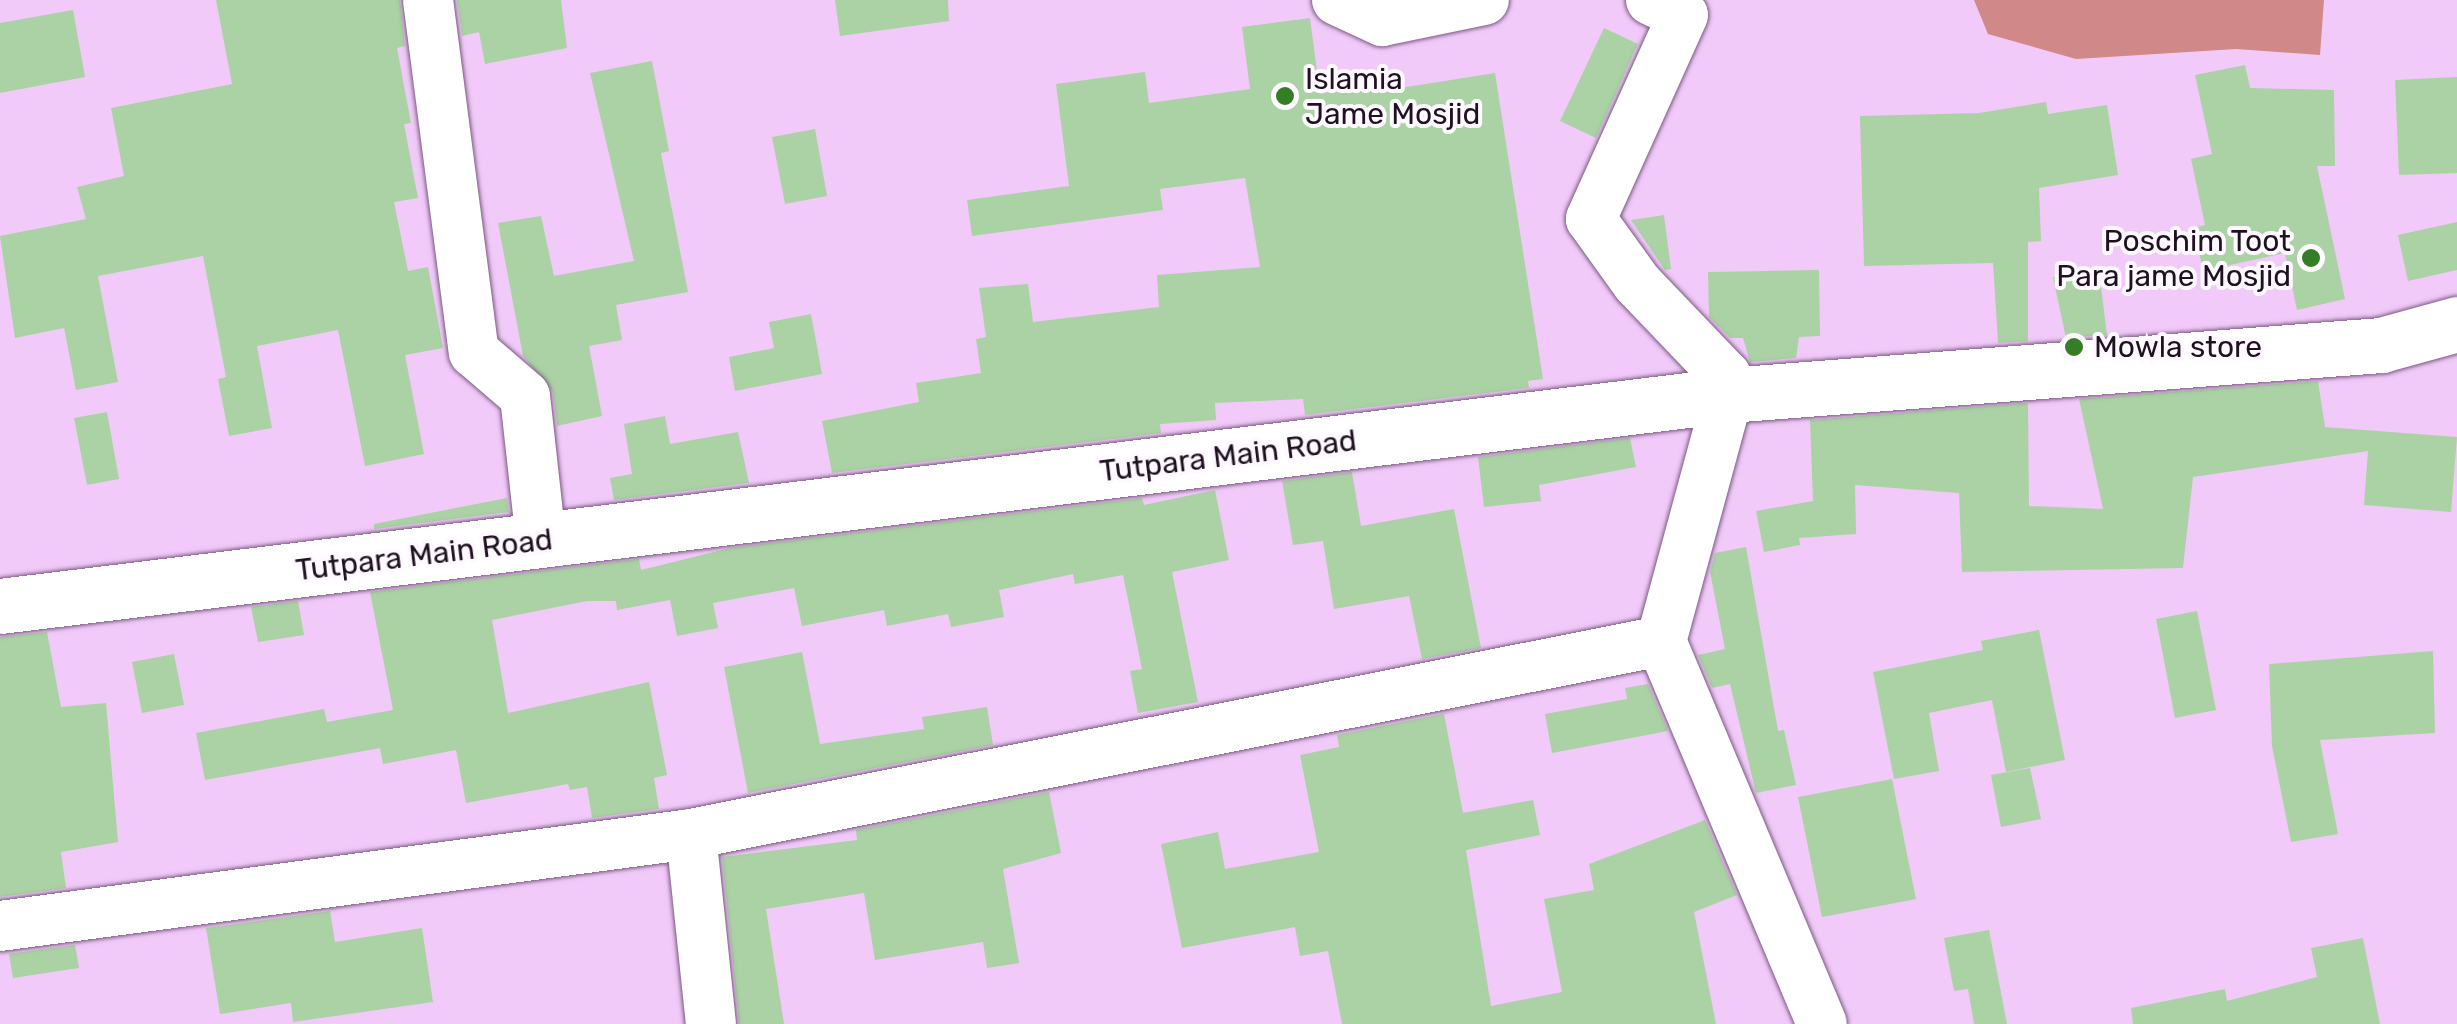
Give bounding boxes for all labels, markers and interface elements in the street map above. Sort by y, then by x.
place label: Islamia Jame Mosjid [1305,61,1480,132]
marker: Islamia Jame Mosjid [1274,85,1296,107]
place label: Poschim Toot Para jame Mosjid [2056,223,2291,294]
marker: Poschim Toot Para jame Mosjid [2300,247,2322,269]
place label: Mowla store [2094,329,2262,365]
marker: Mowla store [2063,336,2085,358]
street label: Tutpara Main Road [1098,422,1358,490]
street label: Tutpara Main Road [294,521,554,589]

